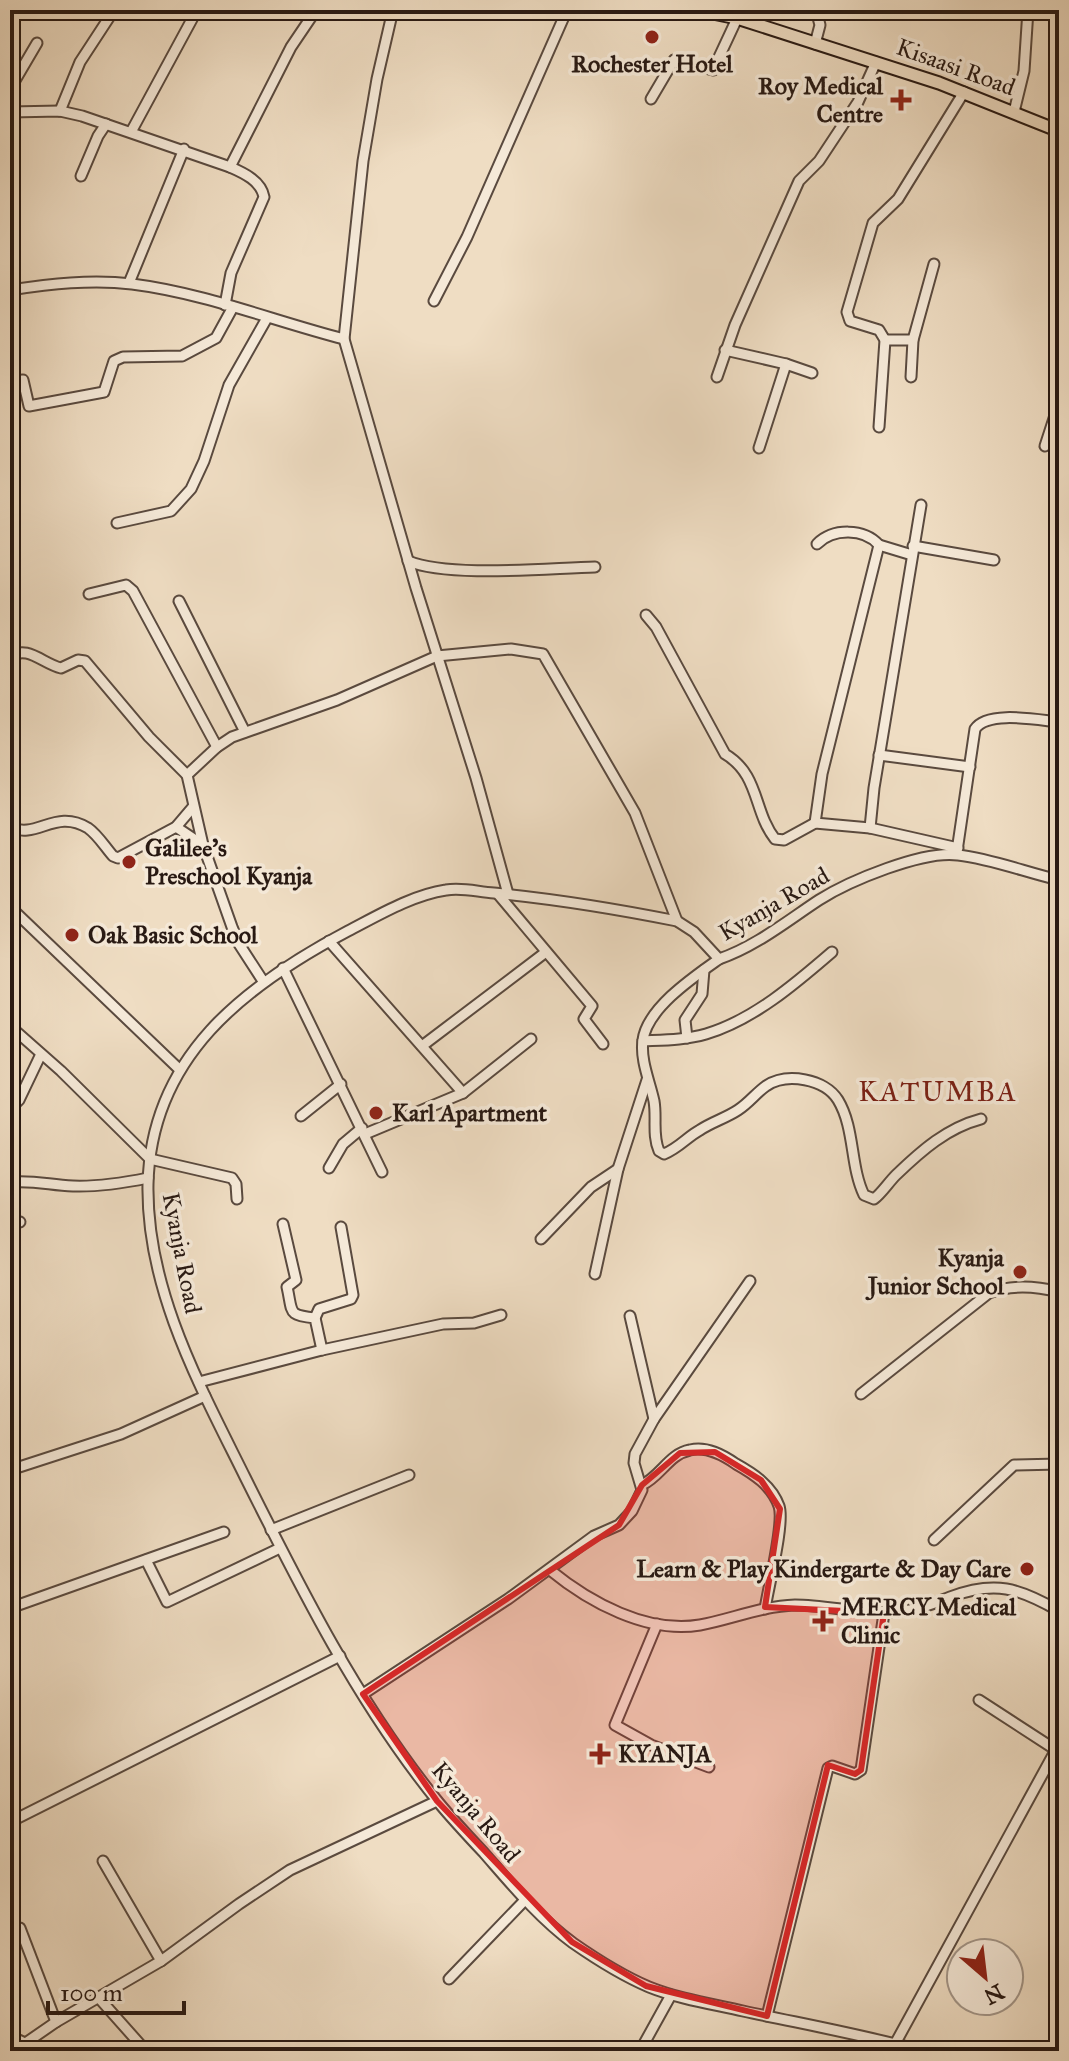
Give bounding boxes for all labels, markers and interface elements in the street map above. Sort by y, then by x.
marker: Rochester Hotel [643,28,661,46]
street label: Kisaasi Road [892,32,1020,102]
place label: Rochester Hotel [571,49,733,79]
place label: Roy Medical Centre [758,71,883,129]
marker: Roy Medical Centre [890,89,912,111]
place label: Galilee's Preschool Kyanja [145,833,313,891]
marker: Galilee's Preschool Kyanja [120,853,138,871]
street label: Kyanja Road [713,860,835,948]
place label: Oak Basic School [88,920,258,950]
marker: Oak Basic School [63,926,81,944]
district label: KATUMBA [858,1074,1018,1109]
place label: Karl Apartment [392,1098,547,1128]
marker: Karl Apartment [367,1104,385,1122]
street label: Kyanja Road [156,1190,208,1316]
place label: Kyanja Junior School [865,1243,1005,1301]
marker: Kyanja Junior School [1011,1263,1029,1281]
place label: Learn & Play Kindergarte & Day Care [636,1554,1011,1584]
marker: Learn & Play Kindergarte & Day Care [1018,1560,1036,1578]
place label: MERCY Medical Clinic [841,1592,1016,1650]
marker: MERCY Medical Clinic [812,1610,834,1632]
place label: KYANJA [618,1739,712,1769]
marker: KYANJA [589,1743,611,1765]
street label: Kyanja Road [425,1755,527,1869]
north arrow [945,1937,1025,2017]
scale bar [48,1965,184,2015]
text: 100 m [60,1978,123,2008]
text: N [979,1978,1009,2011]

